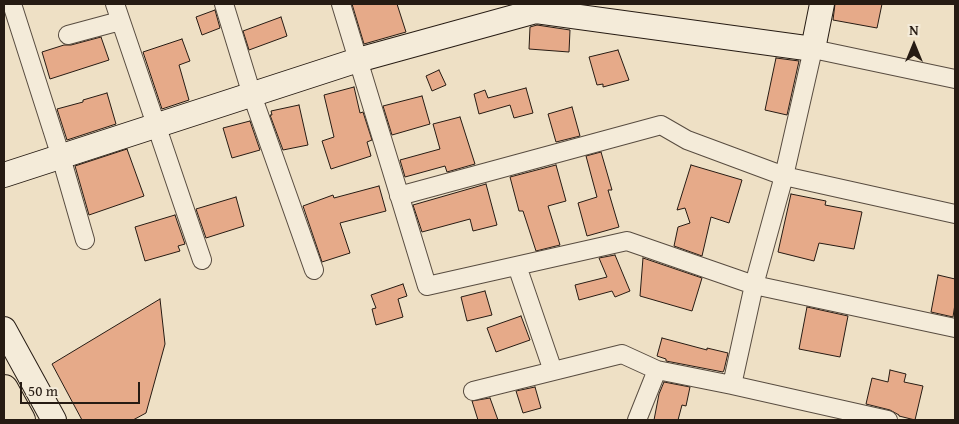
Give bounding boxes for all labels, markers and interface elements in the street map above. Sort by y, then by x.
north arrow [889,20,939,70]
text: N [909,20,919,40]
scale bar [22,372,142,404]
text: 50 m [28,380,58,401]

